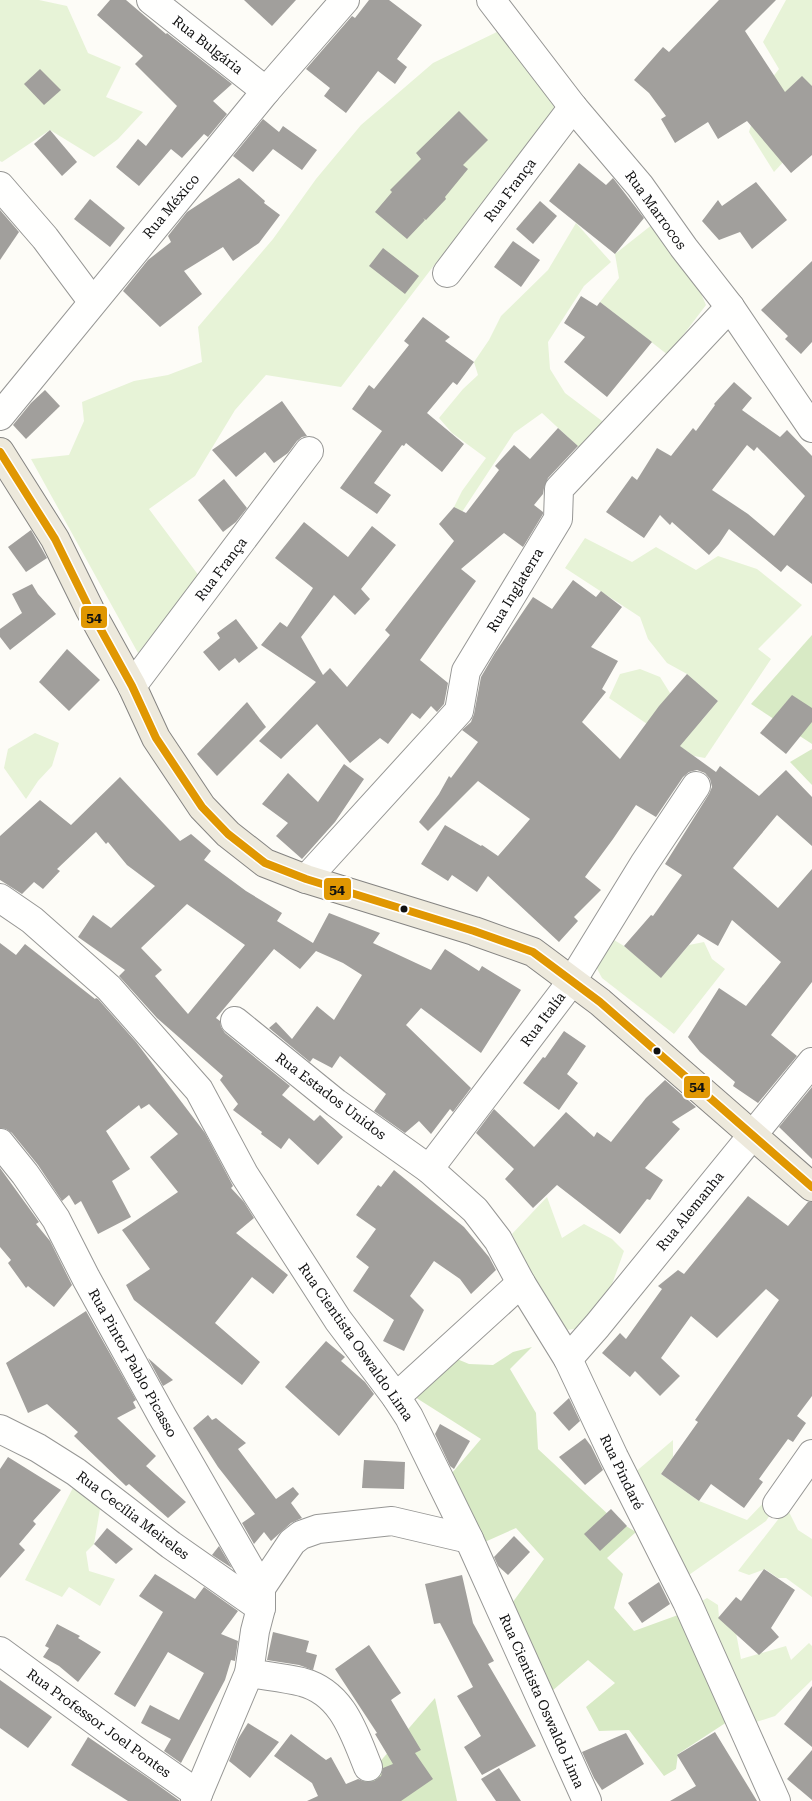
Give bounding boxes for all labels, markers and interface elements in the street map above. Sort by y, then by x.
street label: Rua Bulgária [170,13,247,78]
street label: Rua França [481,155,539,225]
street label: Rua Marrocos [622,168,690,253]
street label: Rua México [139,171,203,241]
street label: Rua França [192,534,250,604]
street label: Rua Inglaterra [484,545,547,635]
line badge: 54 [80,605,108,629]
text: 54 [86,609,102,625]
line badge: 54 [323,877,352,901]
text: 54 [329,881,345,897]
unlabelled marker [399,904,409,914]
street label: Rua Italía [517,988,569,1049]
unlabelled marker [652,1046,662,1056]
street label: Rua Estados Unidos [273,1049,390,1143]
line badge: 54 [683,1075,711,1099]
text: 54 [689,1078,705,1094]
street label: Rua Alemanha [653,1168,727,1254]
street label: Rua Cientista Oswaldo Lima [295,1260,417,1424]
street label: Rua Pintor Pablo Picasso [85,1286,181,1440]
street label: Rua Pindaré [597,1432,647,1513]
street label: Rua Cecília Meireles [74,1468,193,1563]
street label: Rua Cientista Oswaldo Lima [496,1611,588,1791]
street label: Rua Professor Joel Pontes [24,1665,174,1781]

